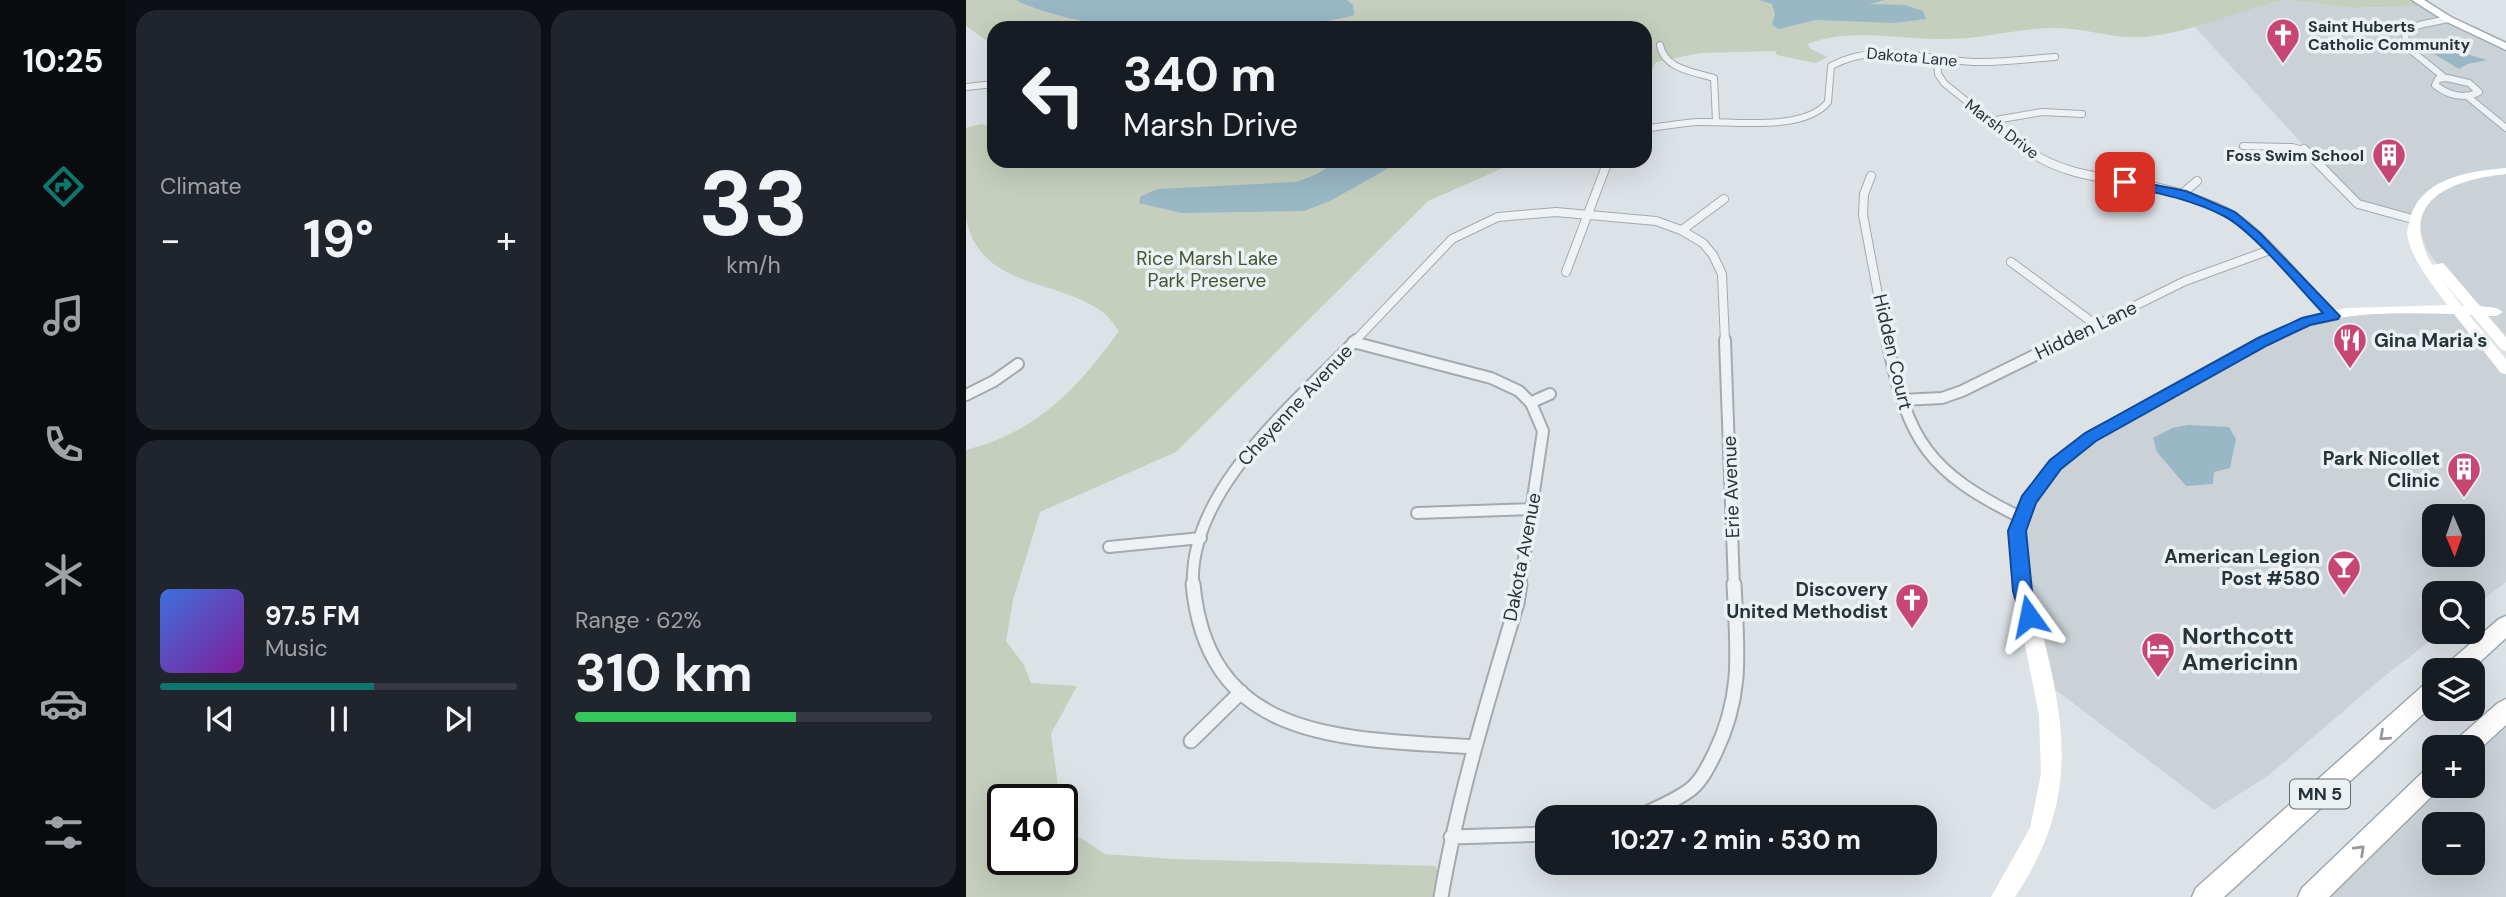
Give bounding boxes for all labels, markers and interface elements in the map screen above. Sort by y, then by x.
church icon: Saint Huberts Catholic Community [2264,16,2302,65]
place label: Saint Huberts Catholic Community [2308,16,2471,55]
text: 10:25 [23,40,103,82]
text: 340 m [1123,42,1277,106]
street label: Dakota Lane [1866,43,1958,71]
icon: left [1008,49,1099,140]
street label: Marsh Drive [1961,94,2043,164]
text: Marsh Drive [1123,104,1298,146]
building icon: Foss Swim School [2370,136,2408,185]
text: 33 [699,145,808,263]
place label: Foss Swim School [2226,145,2364,166]
pin [2095,152,2155,212]
icon: directions [39,162,88,211]
icon: arrive [2106,163,2144,201]
text: Climate [160,171,242,201]
text: 19° [303,205,374,273]
text: − [160,215,181,265]
text: + [496,215,517,265]
park label: Rice Marsh Lake Park Preserve [1136,246,1278,293]
text: km/h [726,250,781,280]
icon: music [39,291,88,340]
street label: Hidden Court [1868,292,1918,412]
street label: Hidden Lane [2031,295,2141,365]
restaurant icon: Gina Maria's [2331,321,2369,370]
place label: Gina Maria's [2374,328,2487,353]
street label: Cheyenne Avenue [1232,339,1358,471]
icon: phone [39,420,88,469]
street label: Erie Avenue [1717,435,1745,539]
place label: Park Nicollet Clinic [2323,446,2440,493]
building icon: Park Nicollet Clinic [2445,450,2483,499]
street label: Dakota Avenue [1497,491,1547,623]
north arrow [2422,504,2485,567]
map controls [2422,504,2485,875]
place label: American Legion Post #580 [2164,544,2320,591]
bar icon: American Legion Post #580 [2325,548,2363,597]
icon: climate [39,550,88,599]
place label: Discovery United Methodist [1726,577,1889,624]
position arrow [1992,579,2066,653]
church icon: Discovery United Methodist [1893,581,1931,630]
button: search [2422,581,2485,644]
text: 97.5 FM [265,599,360,633]
text: Range · 62% [575,605,701,635]
place label: Northcott Americinn [2182,621,2298,677]
hotel icon: Northcott Americinn [2139,630,2177,679]
text: Music [265,633,328,663]
text: 310 km [575,639,753,707]
button: layers [2422,658,2485,721]
icon: car [39,679,88,728]
icon: previous [201,700,239,738]
icon: pause [320,700,358,738]
icon: next [439,700,477,738]
one-way arrow [2379,728,2392,741]
button: + [2422,735,2485,798]
road number: MN 5 [2290,780,2350,808]
speed limit sign: 40 [987,784,1078,875]
icon: filters [39,808,88,857]
button: − [2422,812,2485,875]
text: 10:27 · 2 min · 530 m [1611,823,1861,857]
one-way arrow [2352,845,2365,858]

